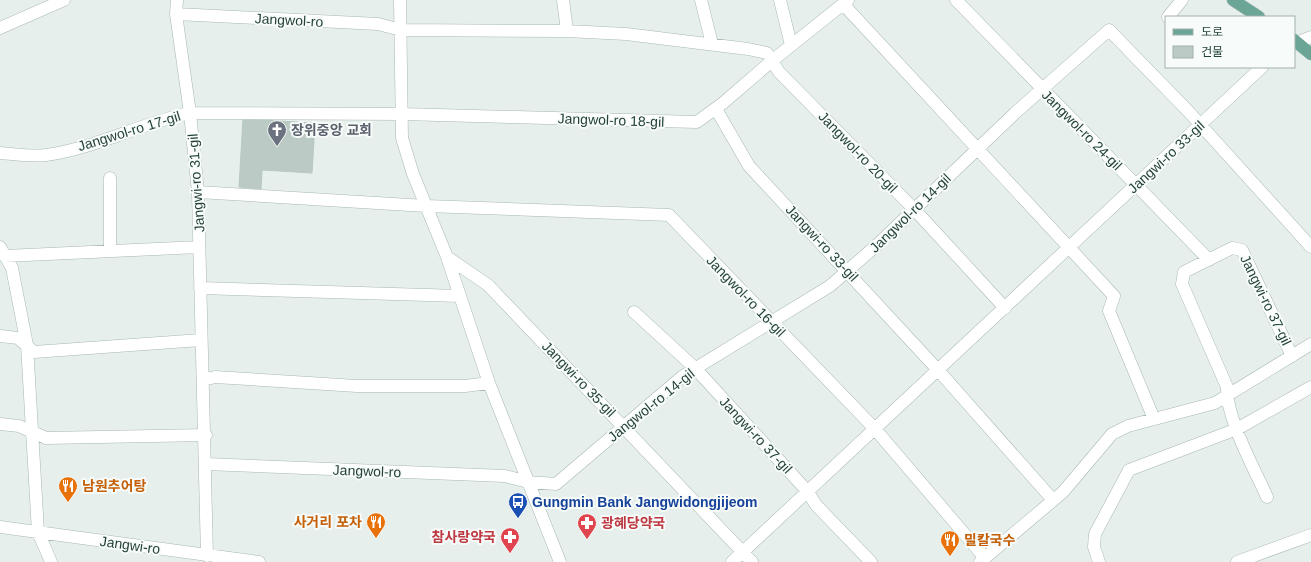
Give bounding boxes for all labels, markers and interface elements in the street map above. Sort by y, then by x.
street label: Jangwol-ro [254,10,324,30]
legend [1165,16,1295,68]
text: 도로 [1201,25,1223,39]
text: 건물 [1201,45,1223,59]
street label: Jangwol-ro 24-gil [1039,87,1125,173]
street label: Jangwol-ro 17-gil [76,108,182,154]
street label: Jangwol-ro 20-gil [815,108,901,196]
street label: Jangwol-ro 18-gil [557,110,665,130]
street label: Jangwi-ro 33-gil [1124,117,1208,197]
church icon: 장위중앙 교회 [266,119,288,147]
place label: 장위중앙 교회 [291,122,372,138]
street label: Jangwi-ro 31-gil [185,133,207,233]
street label: Jangwol-ro 14-gil [866,170,954,256]
street label: Jangwi-ro 33-gil [782,201,862,285]
street label: Jangwol-ro 16-gil [703,252,789,340]
street label: Jangwi-ro 37-gil [1237,252,1295,348]
street label: Jangwi-ro 35-gil [539,338,619,420]
street label: Jangwol-ro 14-gil [605,365,697,445]
street label: Jangwi-ro 37-gil [716,393,796,477]
street label: Jangwol-ro [332,462,402,480]
restaurant icon: 남원추어탕 [57,475,79,503]
place label: 남원추어탕 [82,478,147,494]
bus stop icon: Gungmin Bank Jangwidongjijeom [507,491,529,519]
place label: Gungmin Bank Jangwidongjijeom [532,494,758,510]
restaurant icon: 사거리 포차 [365,511,387,539]
pharmacy icon: 광혜당약국 [576,512,598,540]
place label: 사거리 포차 [294,514,362,530]
place label: 광혜당약국 [601,515,666,531]
pharmacy icon: 참사랑약국 [499,526,521,554]
place label: 참사랑약국 [432,529,496,545]
restaurant icon: 밀칼국수 [939,529,961,557]
place label: 밀칼국수 [964,532,1016,548]
street label: Jangwi-ro [99,533,161,557]

